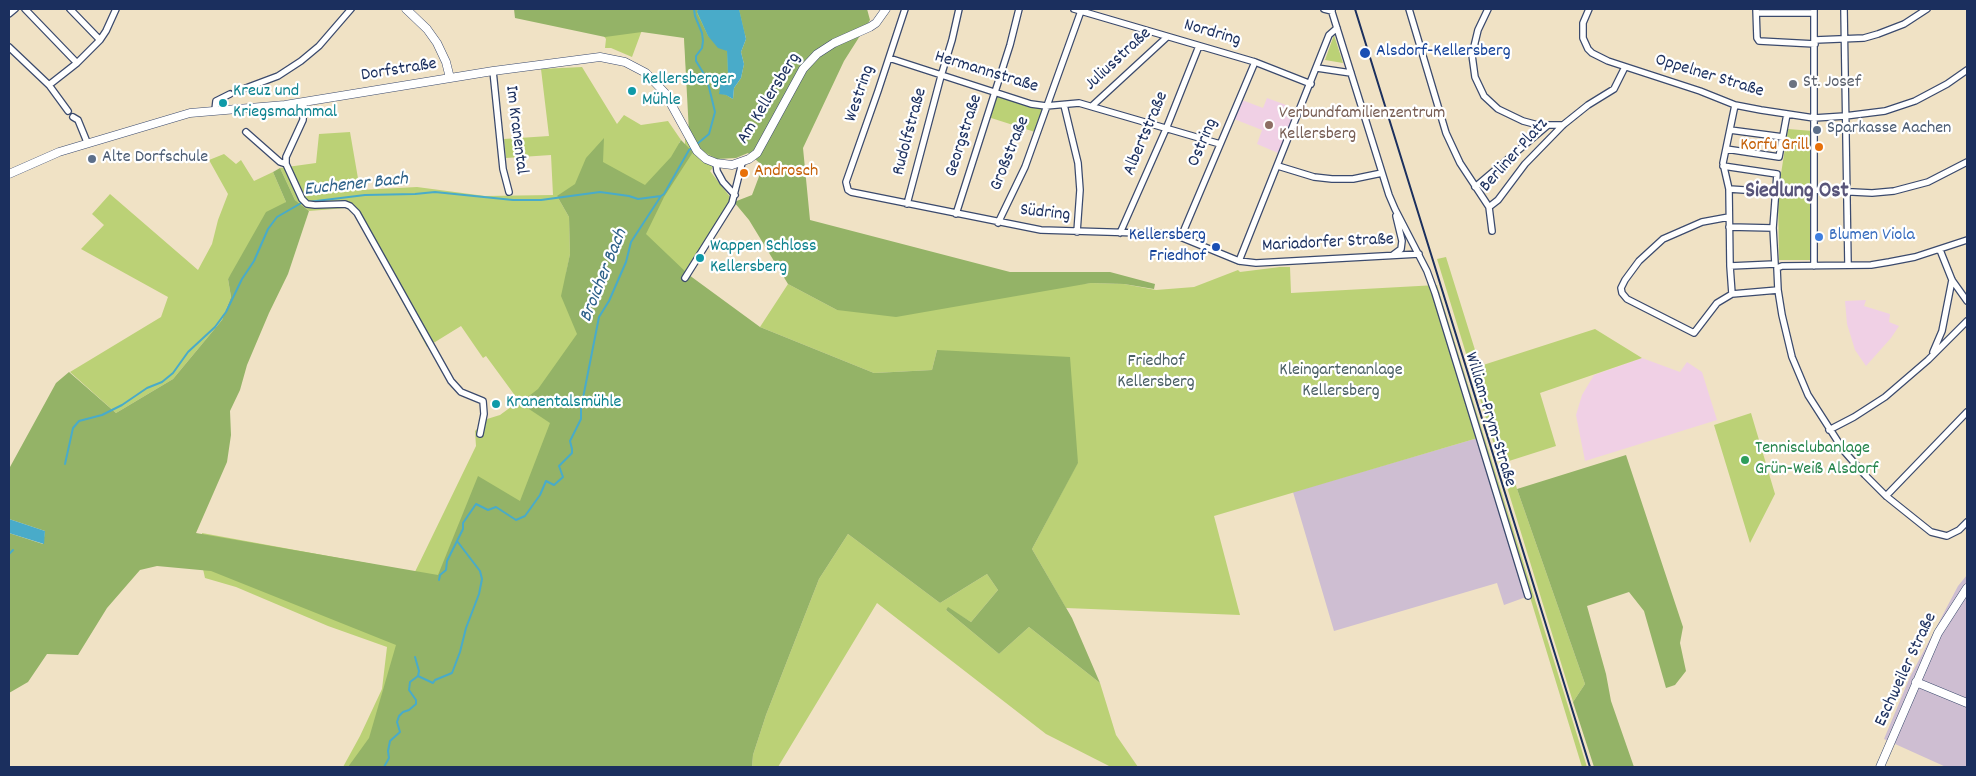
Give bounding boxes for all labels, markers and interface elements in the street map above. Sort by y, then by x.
street label: Nordring [1181,16,1243,52]
street label: Juliusstraße [1081,24,1157,96]
place label: Alsdorf-Kellersberg [1376,42,1511,64]
marker: Alsdorf-Kellersberg [1358,46,1372,60]
street label: Hermannstraße [932,47,1040,99]
street label: Am Kellersberg [733,49,807,149]
street label: Oppelner Straße [1652,50,1766,104]
street label: Dorfstraße [360,54,438,88]
street label: Westring [841,63,881,125]
place label: Kellersberger Mühle [642,70,734,112]
place label: St. Josef [1803,73,1861,95]
marker: St. Josef [1787,78,1799,90]
place label: Kreuz und Kriegsmahnmal [233,82,337,125]
street label: Im Kranental [499,84,531,176]
marker: Kellersberger Mühle [626,85,638,97]
street label: Rudolfstraße [889,86,933,178]
street label: Albertstraße [1120,89,1174,179]
street label: Georgstraße [942,92,988,180]
marker: Kreuz und Kriegsmahnmal [217,97,229,109]
place label: Verbundfamilienzentrum Kellersberg [1279,104,1445,146]
street label: Großstraße [986,114,1036,194]
street label: Ostring [1184,115,1224,171]
street label: Berliner Platz [1476,115,1554,197]
marker: Verbundfamilienzentrum Kellersberg [1263,119,1275,131]
place label: Sparkasse Aachen [1827,119,1951,141]
marker: Sparkasse Aachen [1811,124,1823,136]
place label: Korfu Grill [1740,136,1809,158]
marker: Korfu Grill [1813,141,1825,153]
place label: Alte Dorfschule [102,148,208,170]
marker: Alte Dorfschule [86,153,98,165]
place label: Androsch [754,162,818,184]
marker: Androsch [738,167,750,179]
water label: Euchener Bach [303,169,409,203]
district label: Siedlung Ost [1745,180,1849,206]
street label: Südring [1019,201,1071,227]
water label: Broicher Bach [576,226,634,326]
place label: Kellersberg Friedhof [1129,226,1206,268]
place label: Blumen Viola [1829,226,1915,248]
street label: Mariadorfer Straße [1262,230,1394,258]
marker: Blumen Viola [1813,231,1825,243]
place label: Wappen Schloss Kellersberg [710,237,817,280]
marker: Kellersberg Friedhof [1210,241,1222,253]
marker: Wappen Schloss Kellersberg [694,252,706,264]
street label: William-Prym-Straße [1458,350,1520,490]
park label: Friedhof Kellersberg [1117,352,1195,394]
park label: Kleingartenanlage Kellersberg [1279,361,1403,404]
place label: Kranentalsmühle [506,393,622,415]
marker: Kranentalsmühle [490,398,502,410]
place label: Tennisclubanlage Grün-Weiß Alsdorf [1755,439,1878,482]
marker: Tennisclubanlage Grün-Weiß Alsdorf [1739,454,1751,466]
street label: Eschweiler Straße [1871,610,1943,730]

